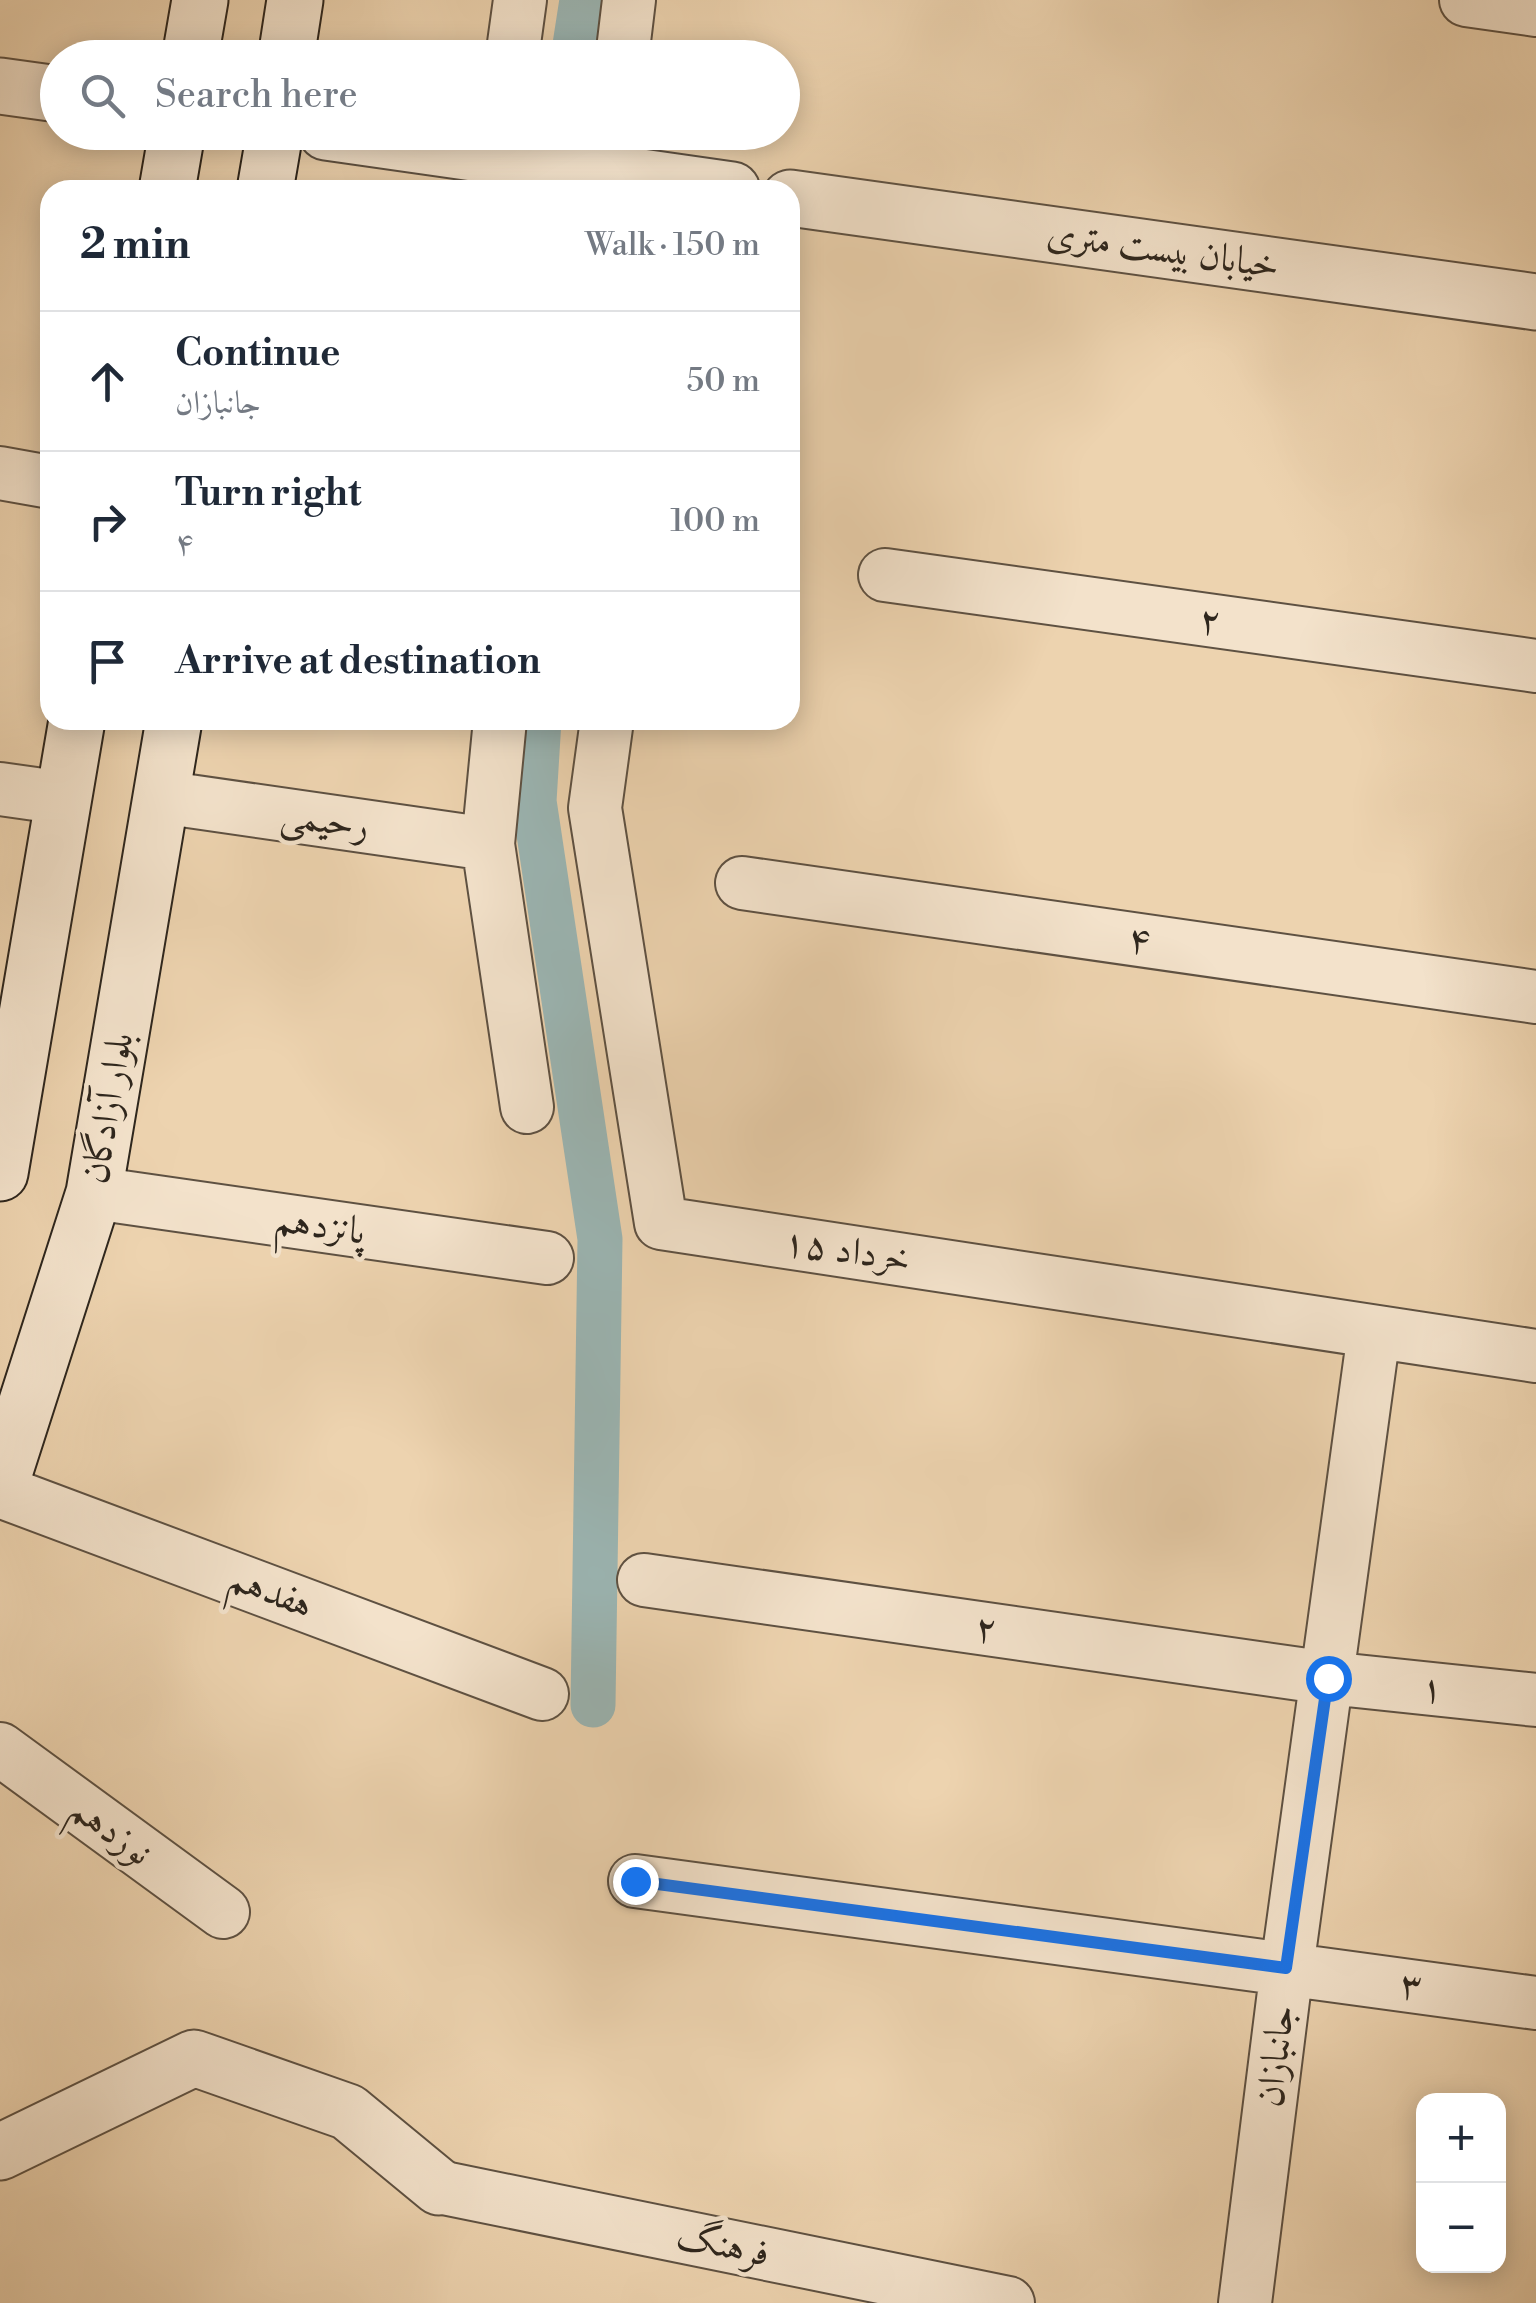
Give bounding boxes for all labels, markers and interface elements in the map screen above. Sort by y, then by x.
search box [40,40,800,150]
icon: search [75,68,130,123]
text: Search here [155,72,358,119]
street label: خیابان بیست متری [1044,210,1282,290]
text: 2 min [80,219,190,272]
text: Walk · 150 m [585,225,760,265]
text: Continue [175,330,340,377]
icon: ahead [80,354,135,409]
text: 50 m [687,361,760,401]
text: جانبازان [175,383,261,423]
text: Turn right [175,470,361,517]
icon: right [80,494,135,549]
text: 100 m [670,501,760,541]
text: ۴ [175,523,194,563]
street label: ۲ [1196,596,1224,646]
icon: arrive [80,634,135,689]
text: Arrive at destination [175,638,541,685]
street label: رحیمی [277,792,372,851]
street label: ۴ [1125,915,1153,965]
street label: بلوار آزادگان [72,1029,144,1187]
street label: پانزدهم [270,1196,370,1267]
street label: ۱۵ خرداد [780,1219,914,1283]
street label: هفدهم [218,1555,320,1640]
street label: ۲ [972,1604,1000,1654]
route start [1306,1656,1352,1702]
street label: ۱ [1418,1664,1446,1714]
street label: نوزدهم [54,1786,161,1885]
route end [613,1859,659,1905]
street label: ۳ [1397,1961,1425,2011]
street label: جانبازان [1246,2002,1306,2110]
map controls [1416,2093,1506,2273]
button: + [1416,2093,1506,2183]
button: − [1416,2183,1506,2273]
street label: فرهنگ [672,2210,774,2278]

